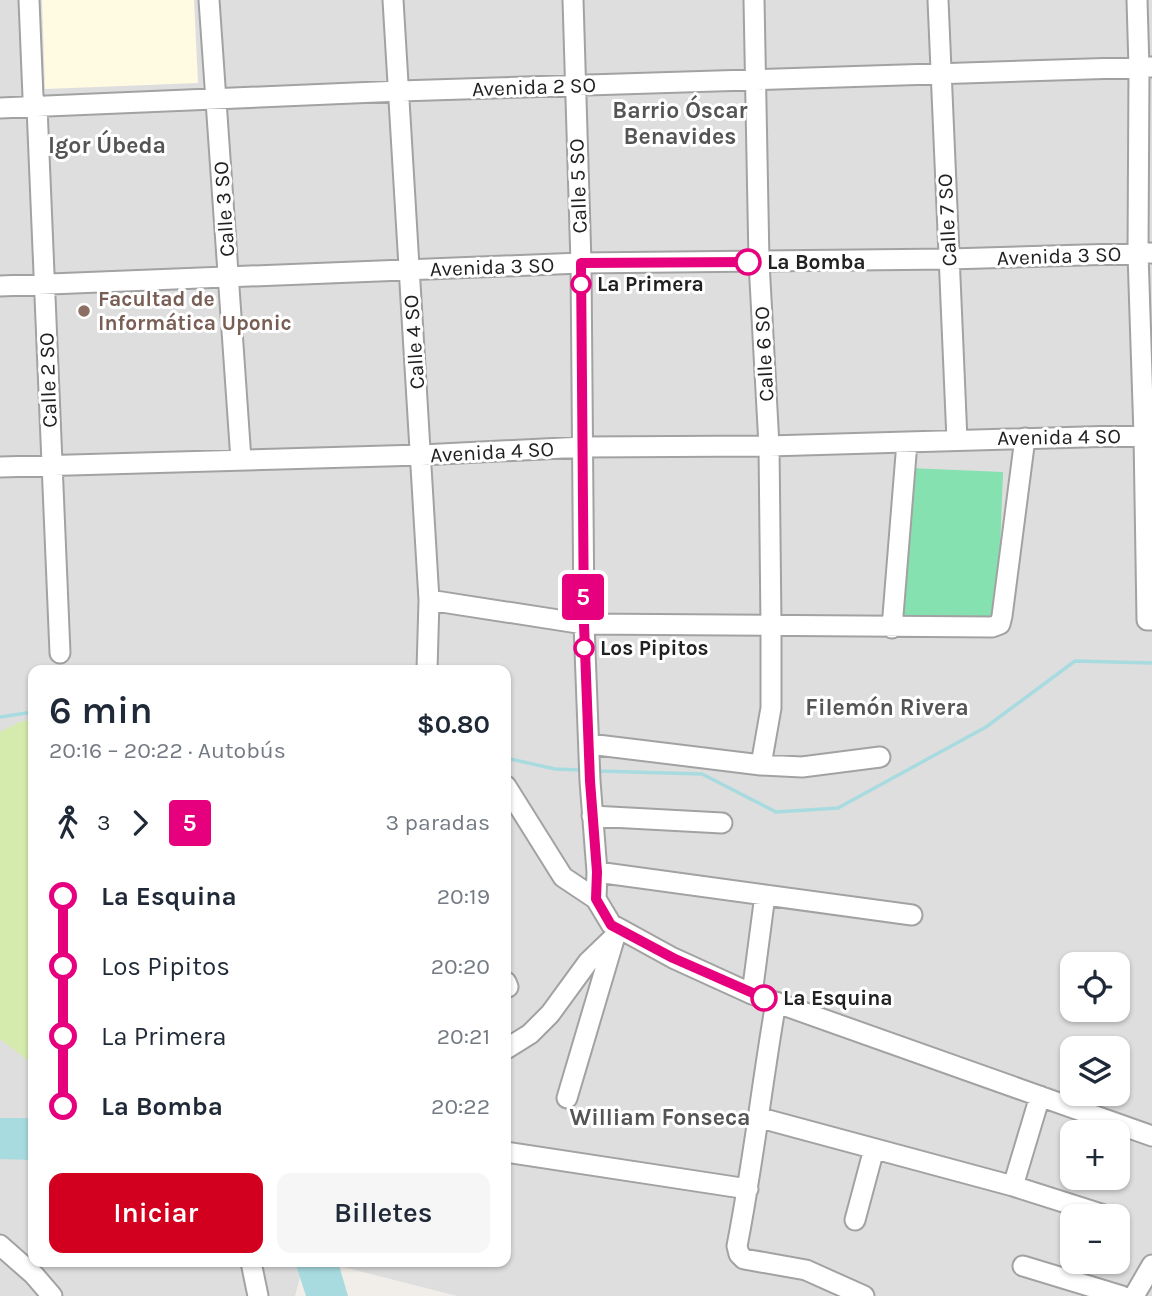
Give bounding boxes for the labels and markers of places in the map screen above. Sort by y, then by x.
marker: La Bomba [735,249,761,275]
place label: La Bomba [767,250,866,274]
place label: La Primera [597,272,704,296]
marker: La Primera [571,274,591,294]
place label: Facultad de Informática Uponic [98,287,292,335]
marker: Facultad de Informática Uponic [76,303,92,319]
place label: Los Pipitos [600,636,709,660]
marker: Los Pipitos [574,638,594,658]
marker: La Esquina [751,985,777,1011]
place label: La Esquina [783,986,893,1011]

